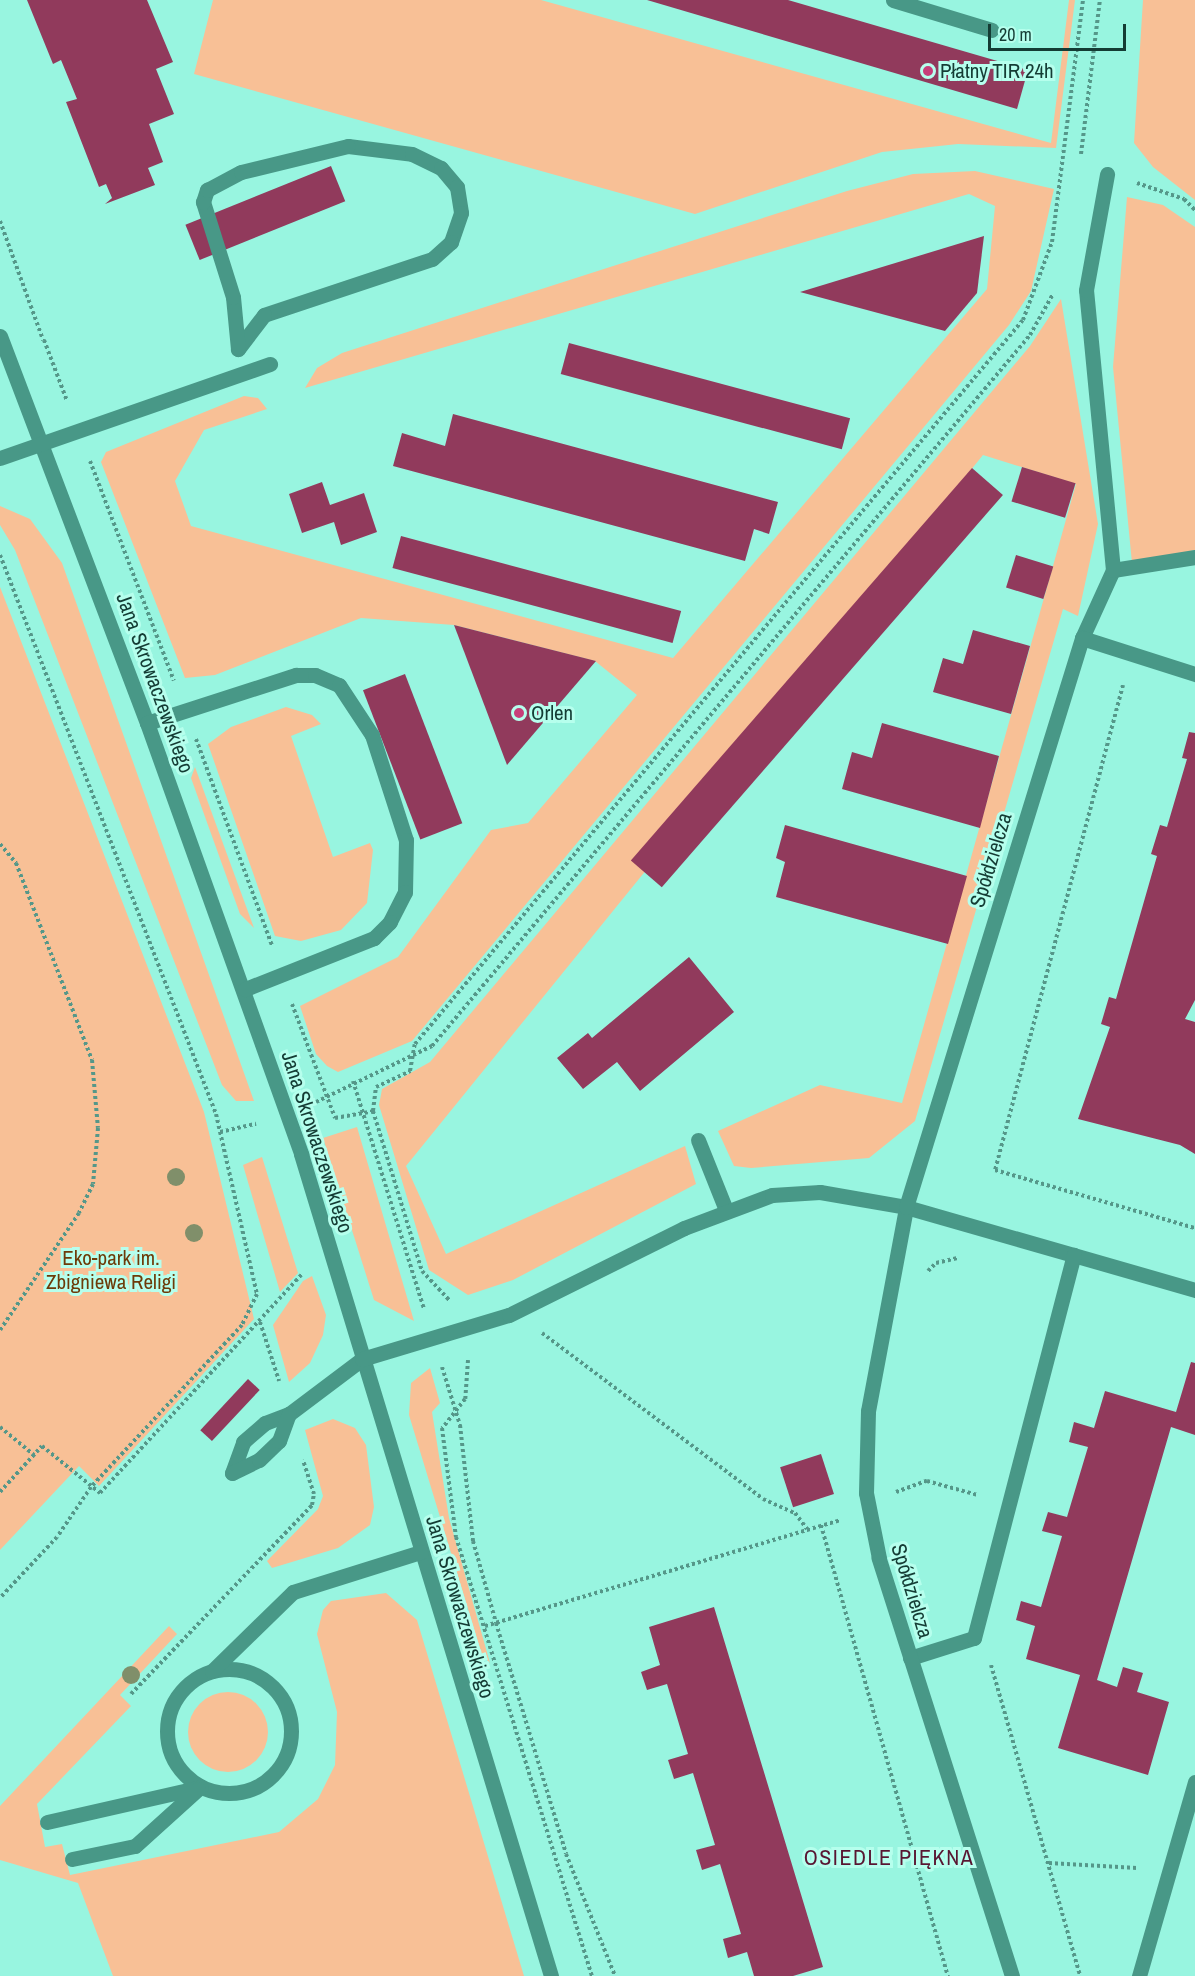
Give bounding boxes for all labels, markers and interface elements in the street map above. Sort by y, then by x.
scale bar [991,12,1129,50]
text: 20 m [999,22,1032,47]
place label: Płatny TIR 24h [940,58,1054,84]
marker: Płatny TIR 24h [921,64,935,78]
street label: Jana Skrowaczewskiego [111,590,199,776]
place label: Orlen [531,700,573,726]
marker: Orlen [512,706,526,720]
street label: Spółdzielcza [965,810,1017,910]
street label: Jana Skrowaczewskiego [276,1048,358,1236]
park label: Eko-park im. Zbigniewa Religi [46,1245,176,1295]
street label: Jana Skrowaczewskiego [420,1513,500,1701]
street label: Spółdzielcza [886,1541,938,1641]
district label: OSIEDLE PIĘKNA [804,1845,974,1871]

